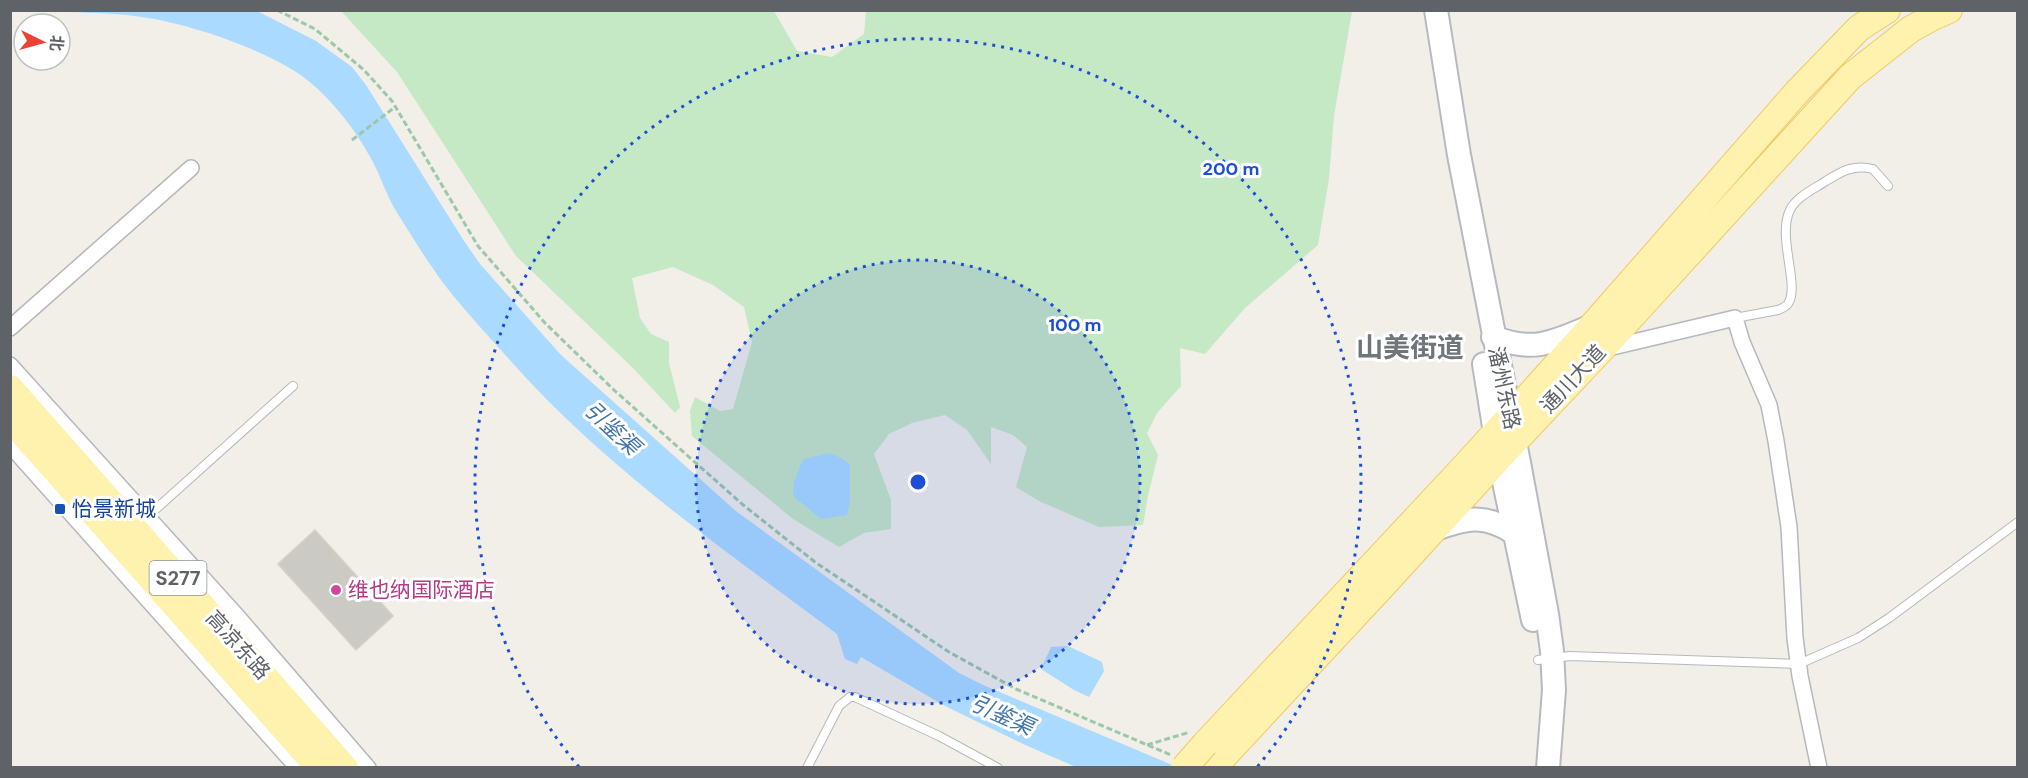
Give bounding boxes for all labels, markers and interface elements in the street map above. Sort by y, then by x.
north arrow [12,12,72,72]
text: 北 [45,34,68,52]
text: 200 m [1203,157,1259,181]
text: 100 m [1048,313,1102,337]
district label: 山美街道 [1356,330,1464,365]
street label: 通川大道 [1534,339,1612,419]
street label: 潘州东路 [1482,344,1526,432]
water label: 引鉴渠 [578,395,648,463]
centre of rings [908,472,928,492]
place label: 怡景新城 [72,495,156,523]
marker: 怡景新城 [53,502,67,516]
road number: S277 [150,561,207,595]
place label: 维也纳国际酒店 [348,576,495,604]
marker: 维也纳国际酒店 [329,583,343,597]
street label: 高凉东路 [199,604,277,686]
water label: 引鉴渠 [966,688,1041,743]

